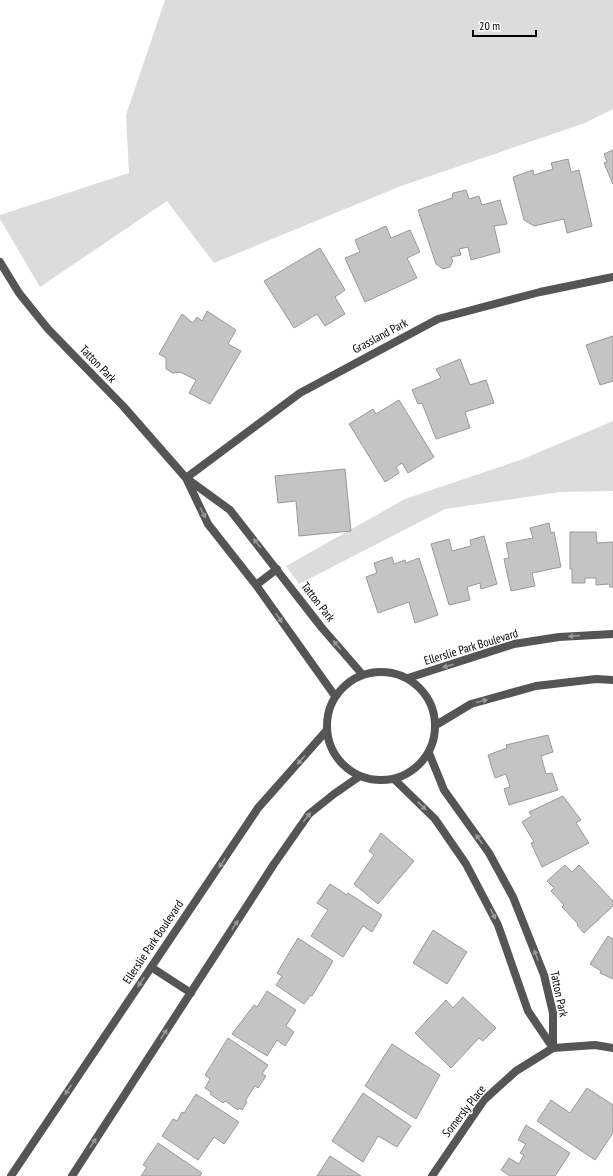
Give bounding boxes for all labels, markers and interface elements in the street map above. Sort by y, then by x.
scale bar [473,12,536,38]
text: 20 m [479,18,500,33]
street label: Grassland Park [350,315,410,356]
street label: Tatton Park [77,342,120,386]
one-way arrow [200,507,206,518]
one-way arrow [252,537,261,548]
street label: Tatton Park [298,579,339,625]
one-way arrow [275,612,283,623]
street label: Ellerslie Park Boulevard [422,625,520,668]
one-way arrow [568,632,580,639]
one-way arrow [333,640,342,650]
one-way arrow [442,663,454,669]
one-way arrow [477,698,489,704]
one-way arrow [296,755,305,765]
one-way arrow [417,802,427,811]
one-way arrow [303,812,312,823]
one-way arrow [475,834,483,845]
one-way arrow [218,857,226,868]
street label: Ellerslie Park Boulevard [119,897,186,986]
one-way arrow [490,909,496,920]
one-way arrow [231,919,238,931]
one-way arrow [533,949,539,961]
street label: Tatton Park [547,970,572,1019]
one-way arrow [137,977,145,987]
one-way arrow [160,1029,168,1039]
street label: Somersly Place [439,1082,489,1140]
one-way arrow [64,1084,72,1095]
one-way arrow [89,1138,97,1148]

